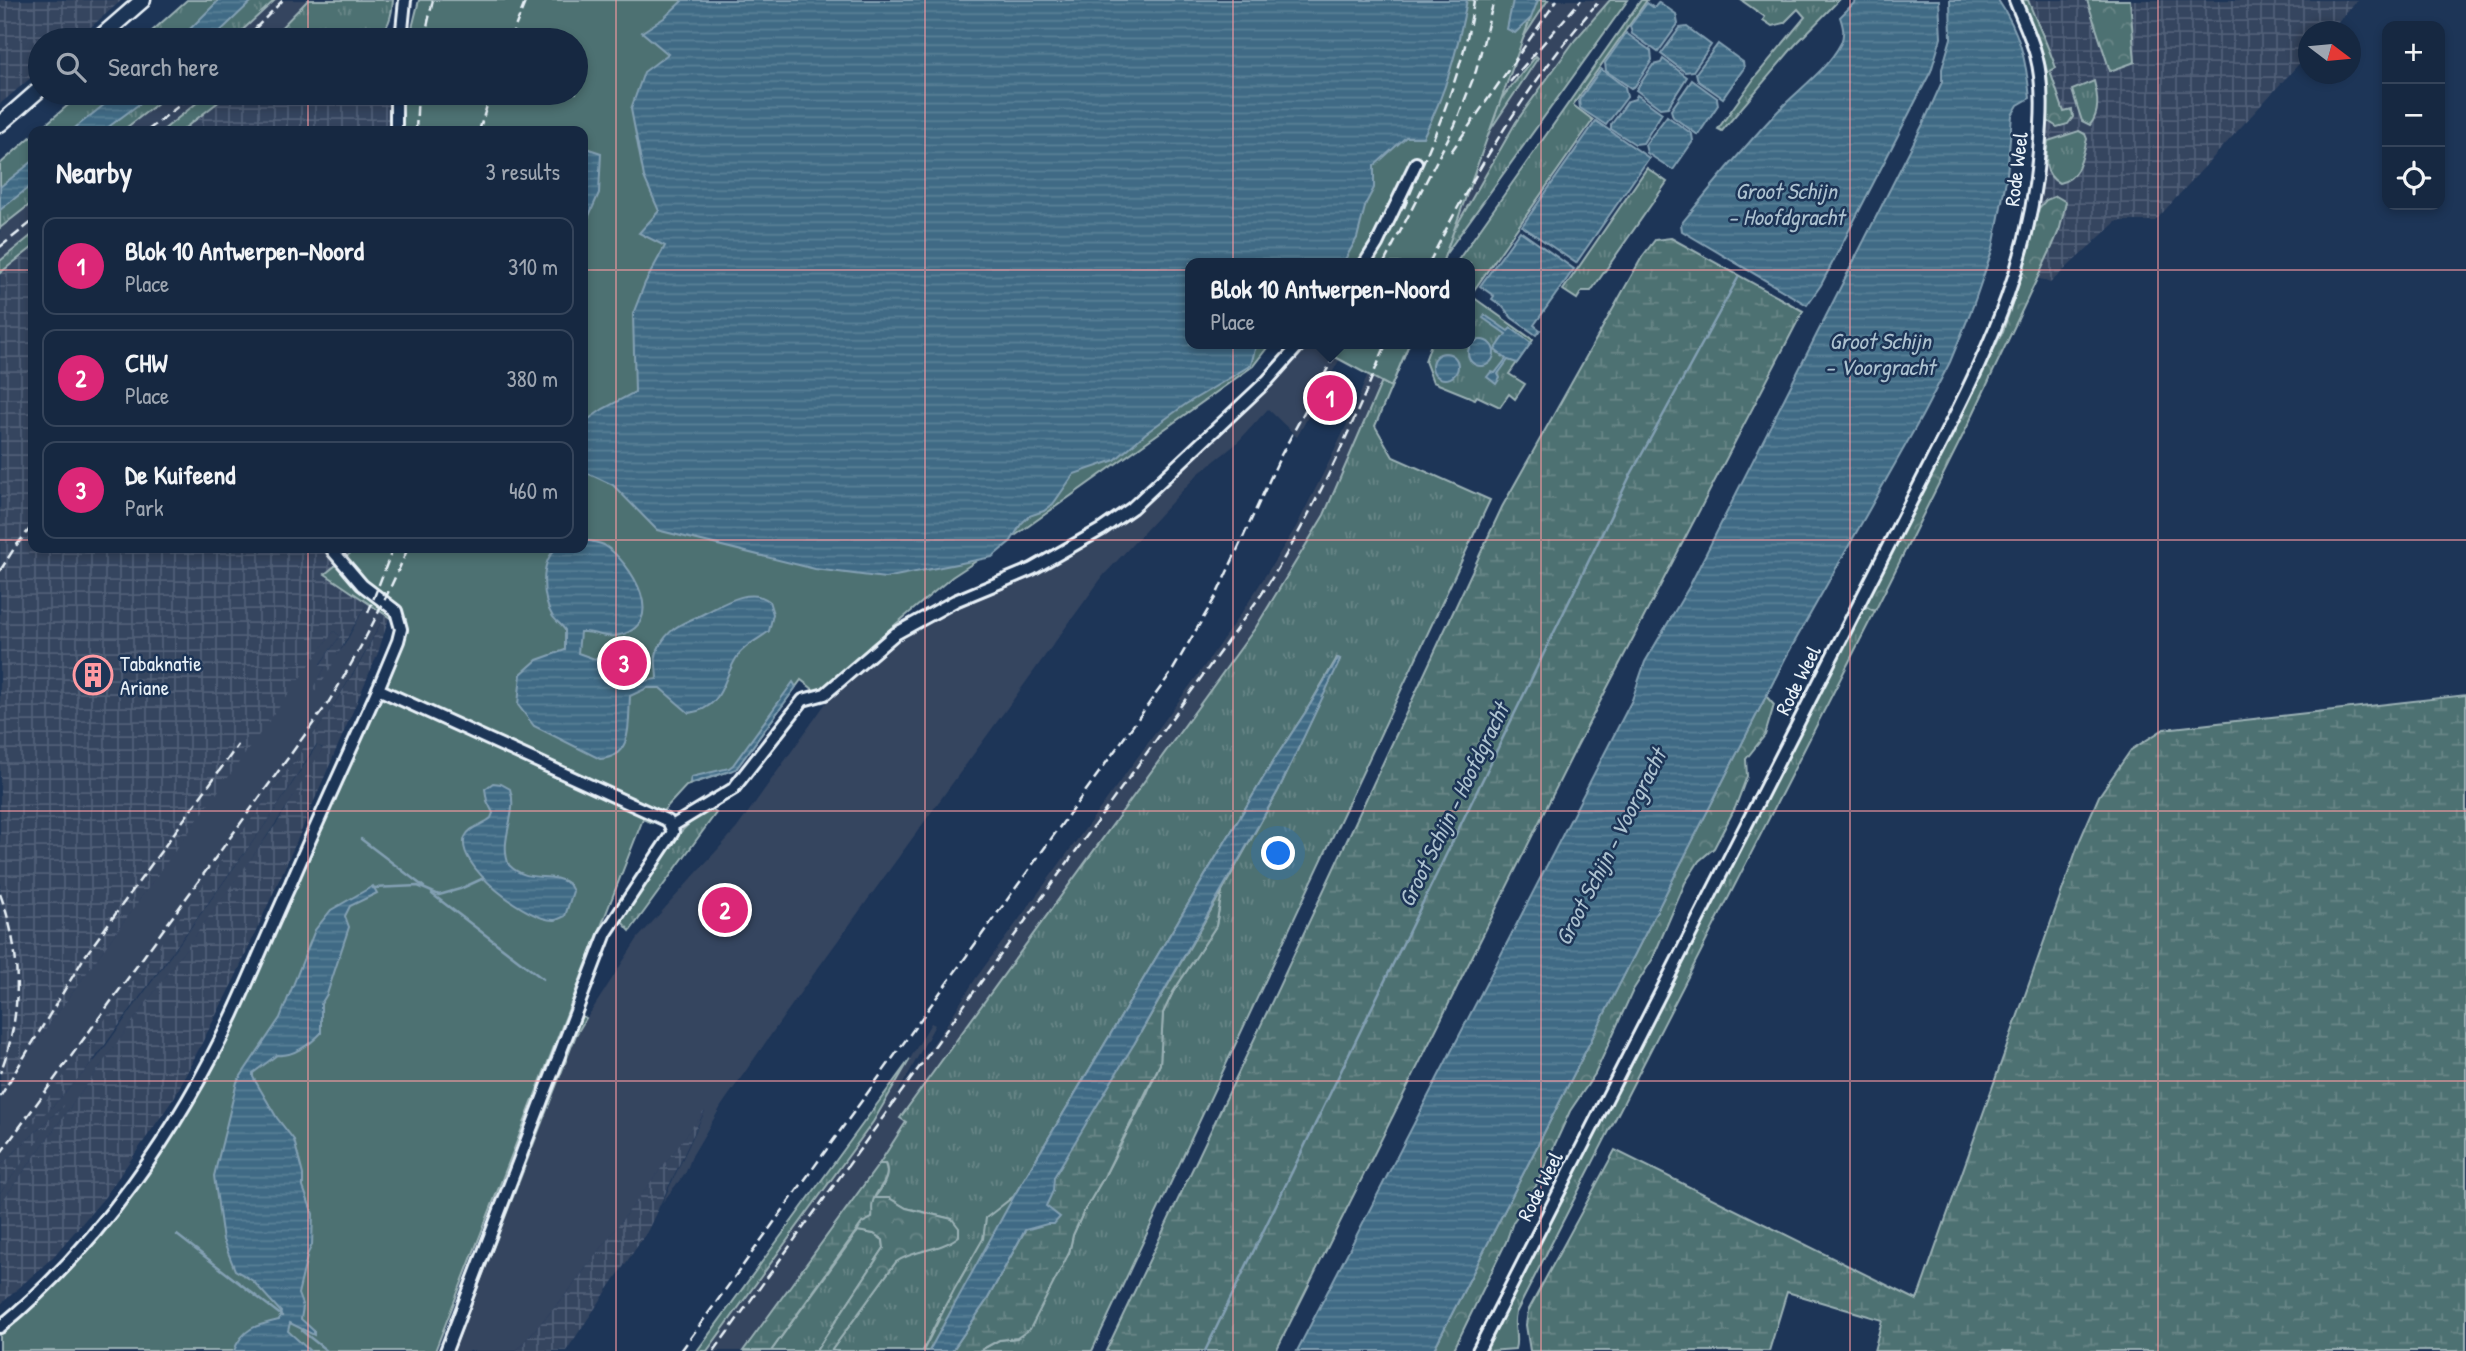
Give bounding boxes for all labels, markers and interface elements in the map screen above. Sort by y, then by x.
north arrow [2298,21,2361,84]
map controls [2382,21,2445,210]
button: + [2382,21,2445,84]
search box [28,28,588,105]
icon: search [52,48,90,86]
text: Search here [108,49,219,84]
button: − [2382,84,2445,147]
street label: Rode Weel [1997,130,2035,208]
button: locate [2382,147,2445,210]
text: Nearby [56,152,132,192]
text: 3 results [485,156,560,187]
water label: Groot Schijn - Hoofdgracht [1728,175,1847,233]
text: Blok 10 Antwerpen-Noord [125,233,364,268]
text: 1 [77,251,85,282]
text: 310 m [508,251,558,282]
popup [1185,258,1475,349]
text: Place [125,268,169,299]
text: Blok 10 Antwerpen-Noord [1211,271,1449,306]
text: Place [1211,306,1255,337]
water label: Groot Schijn - Voorgracht [1825,325,1938,383]
text: CHW [125,345,167,380]
text: 2 [76,363,86,394]
text: 380 m [507,363,558,394]
pin: 1 [1307,372,1353,424]
text: Place [125,380,169,411]
text: De Kuifeend [125,457,235,492]
text: 3 [76,475,86,506]
text: 460 m [509,475,558,506]
text: Park [125,492,163,523]
pin: 3 [601,637,647,689]
street label: Rode Weel [1768,640,1828,720]
place label: Tabaknatie Ariane [120,649,202,702]
building icon: Tabaknatie Ariane [72,654,114,696]
water label: Groot Schijn - Hoofdgracht [1390,695,1518,912]
water label: Groot Schijn - Voorgracht [1547,741,1675,951]
your location [1261,836,1295,870]
pin: 2 [702,884,748,936]
street label: Rode Weel [1510,1146,1570,1226]

